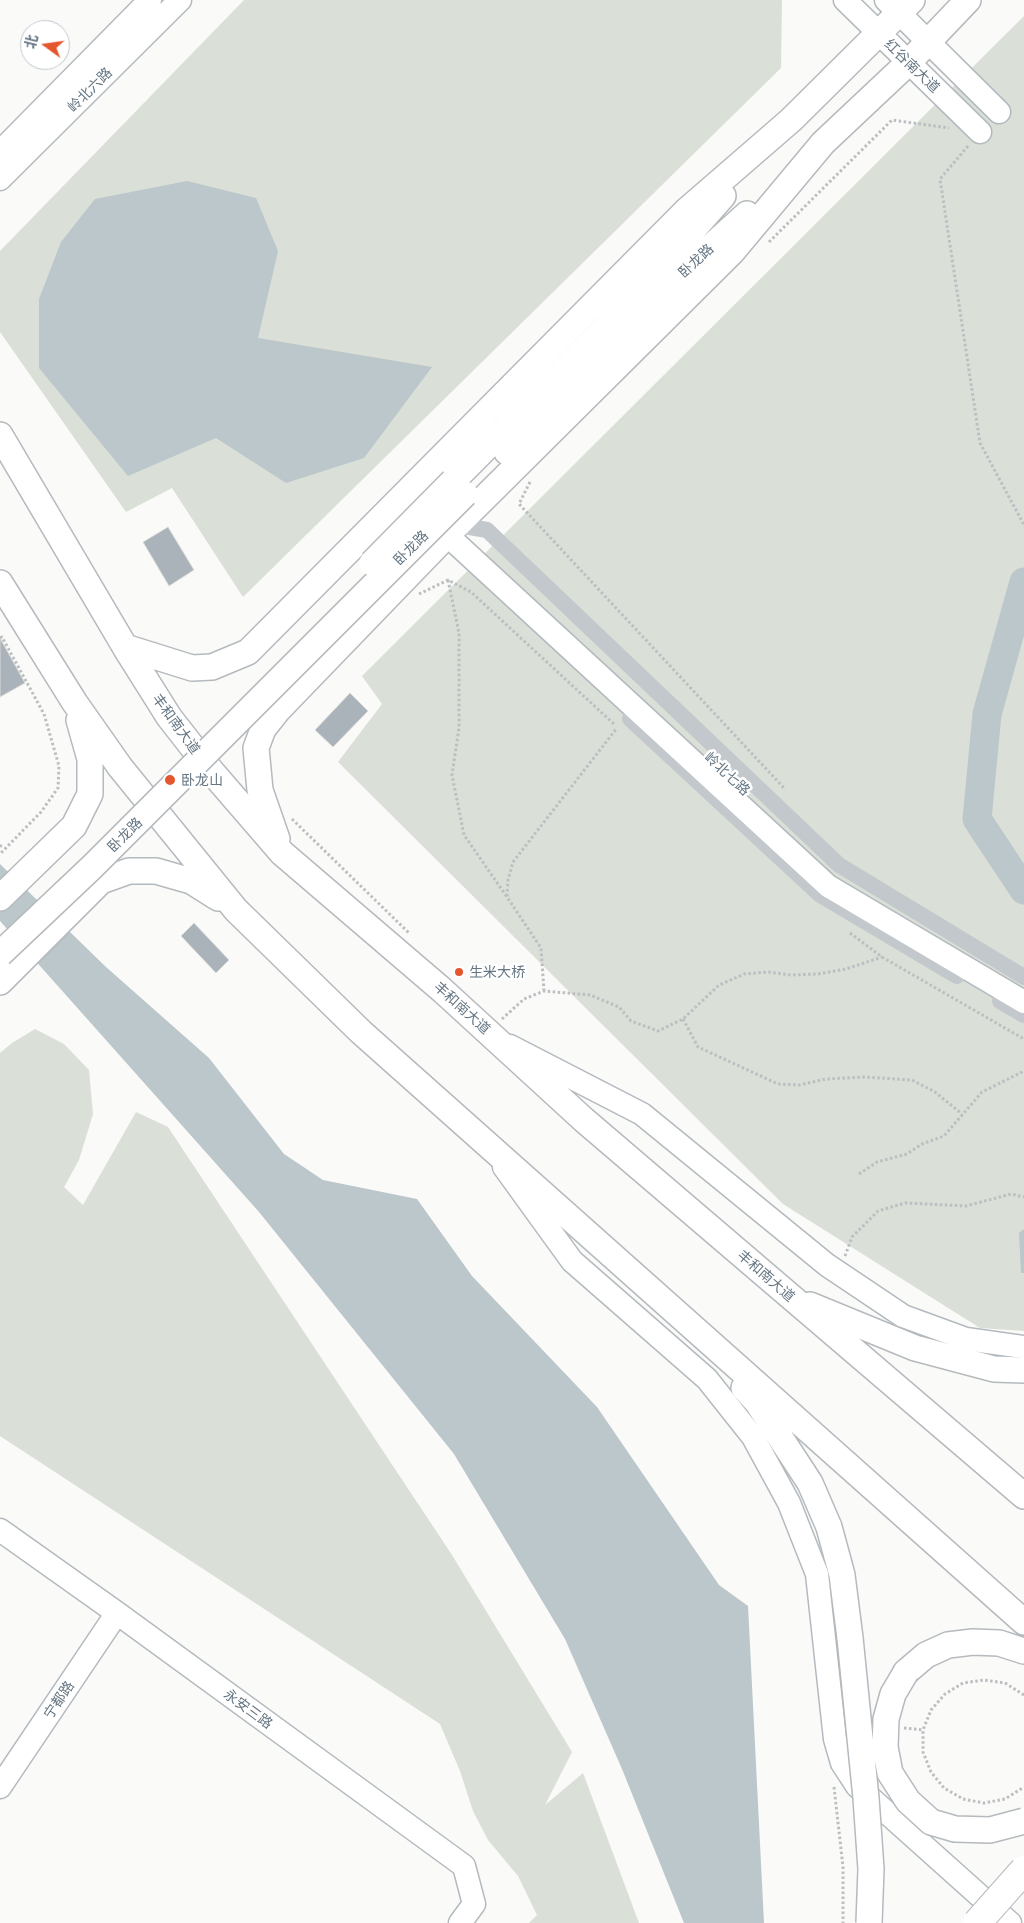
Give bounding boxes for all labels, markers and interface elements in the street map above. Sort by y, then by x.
north arrow [20,20,70,70]
text: 北 [21,33,41,50]
street label: 红谷南大道 [881,36,943,96]
street label: 岭北六路 [64,64,116,116]
street label: 卧龙路 [675,241,717,281]
street label: 卧龙路 [390,527,432,569]
street label: 丰和南大道 [149,691,203,757]
street label: 岭北七路 [701,749,753,799]
place label: 卧龙山 [181,772,223,788]
marker: 卧龙山 [163,773,177,787]
street label: 卧龙路 [104,814,146,856]
place label: 生米大桥 [469,964,525,980]
marker: 生米大桥 [453,966,465,978]
street label: 丰和南大道 [430,978,494,1038]
street label: 丰和南大道 [734,1247,798,1305]
street label: 宁都路 [40,1678,78,1722]
street label: 永安三路 [220,1686,276,1732]

